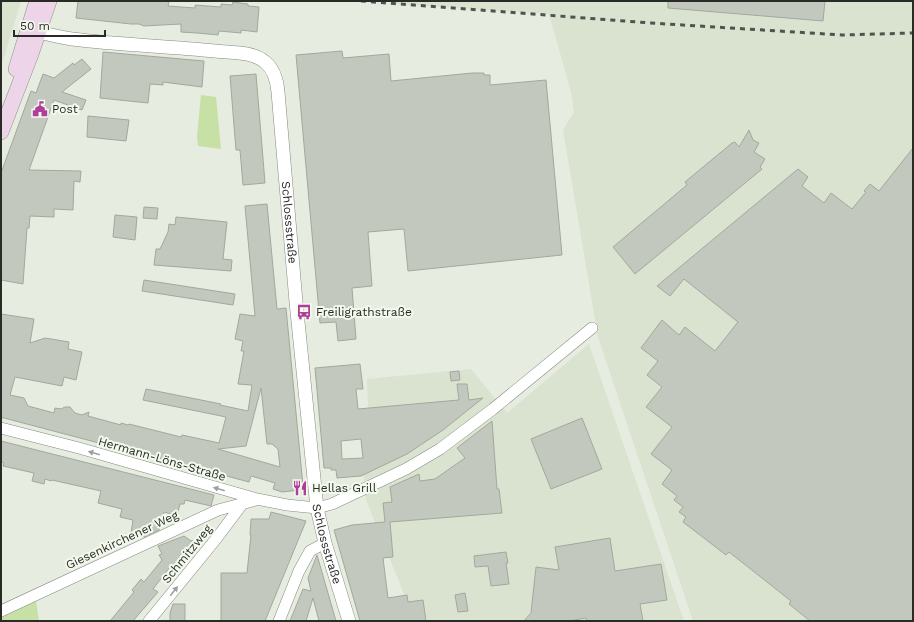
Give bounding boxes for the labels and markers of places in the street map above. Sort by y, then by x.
public building icon: Post [31,100,49,118]
place label: Post [52,102,78,116]
bus stop icon: Freiligrathstraße [295,303,313,321]
place label: Freiligrathstraße [316,305,412,319]
restaurant icon: Hellas Grill [291,479,309,497]
place label: Hellas Grill [312,481,377,495]

